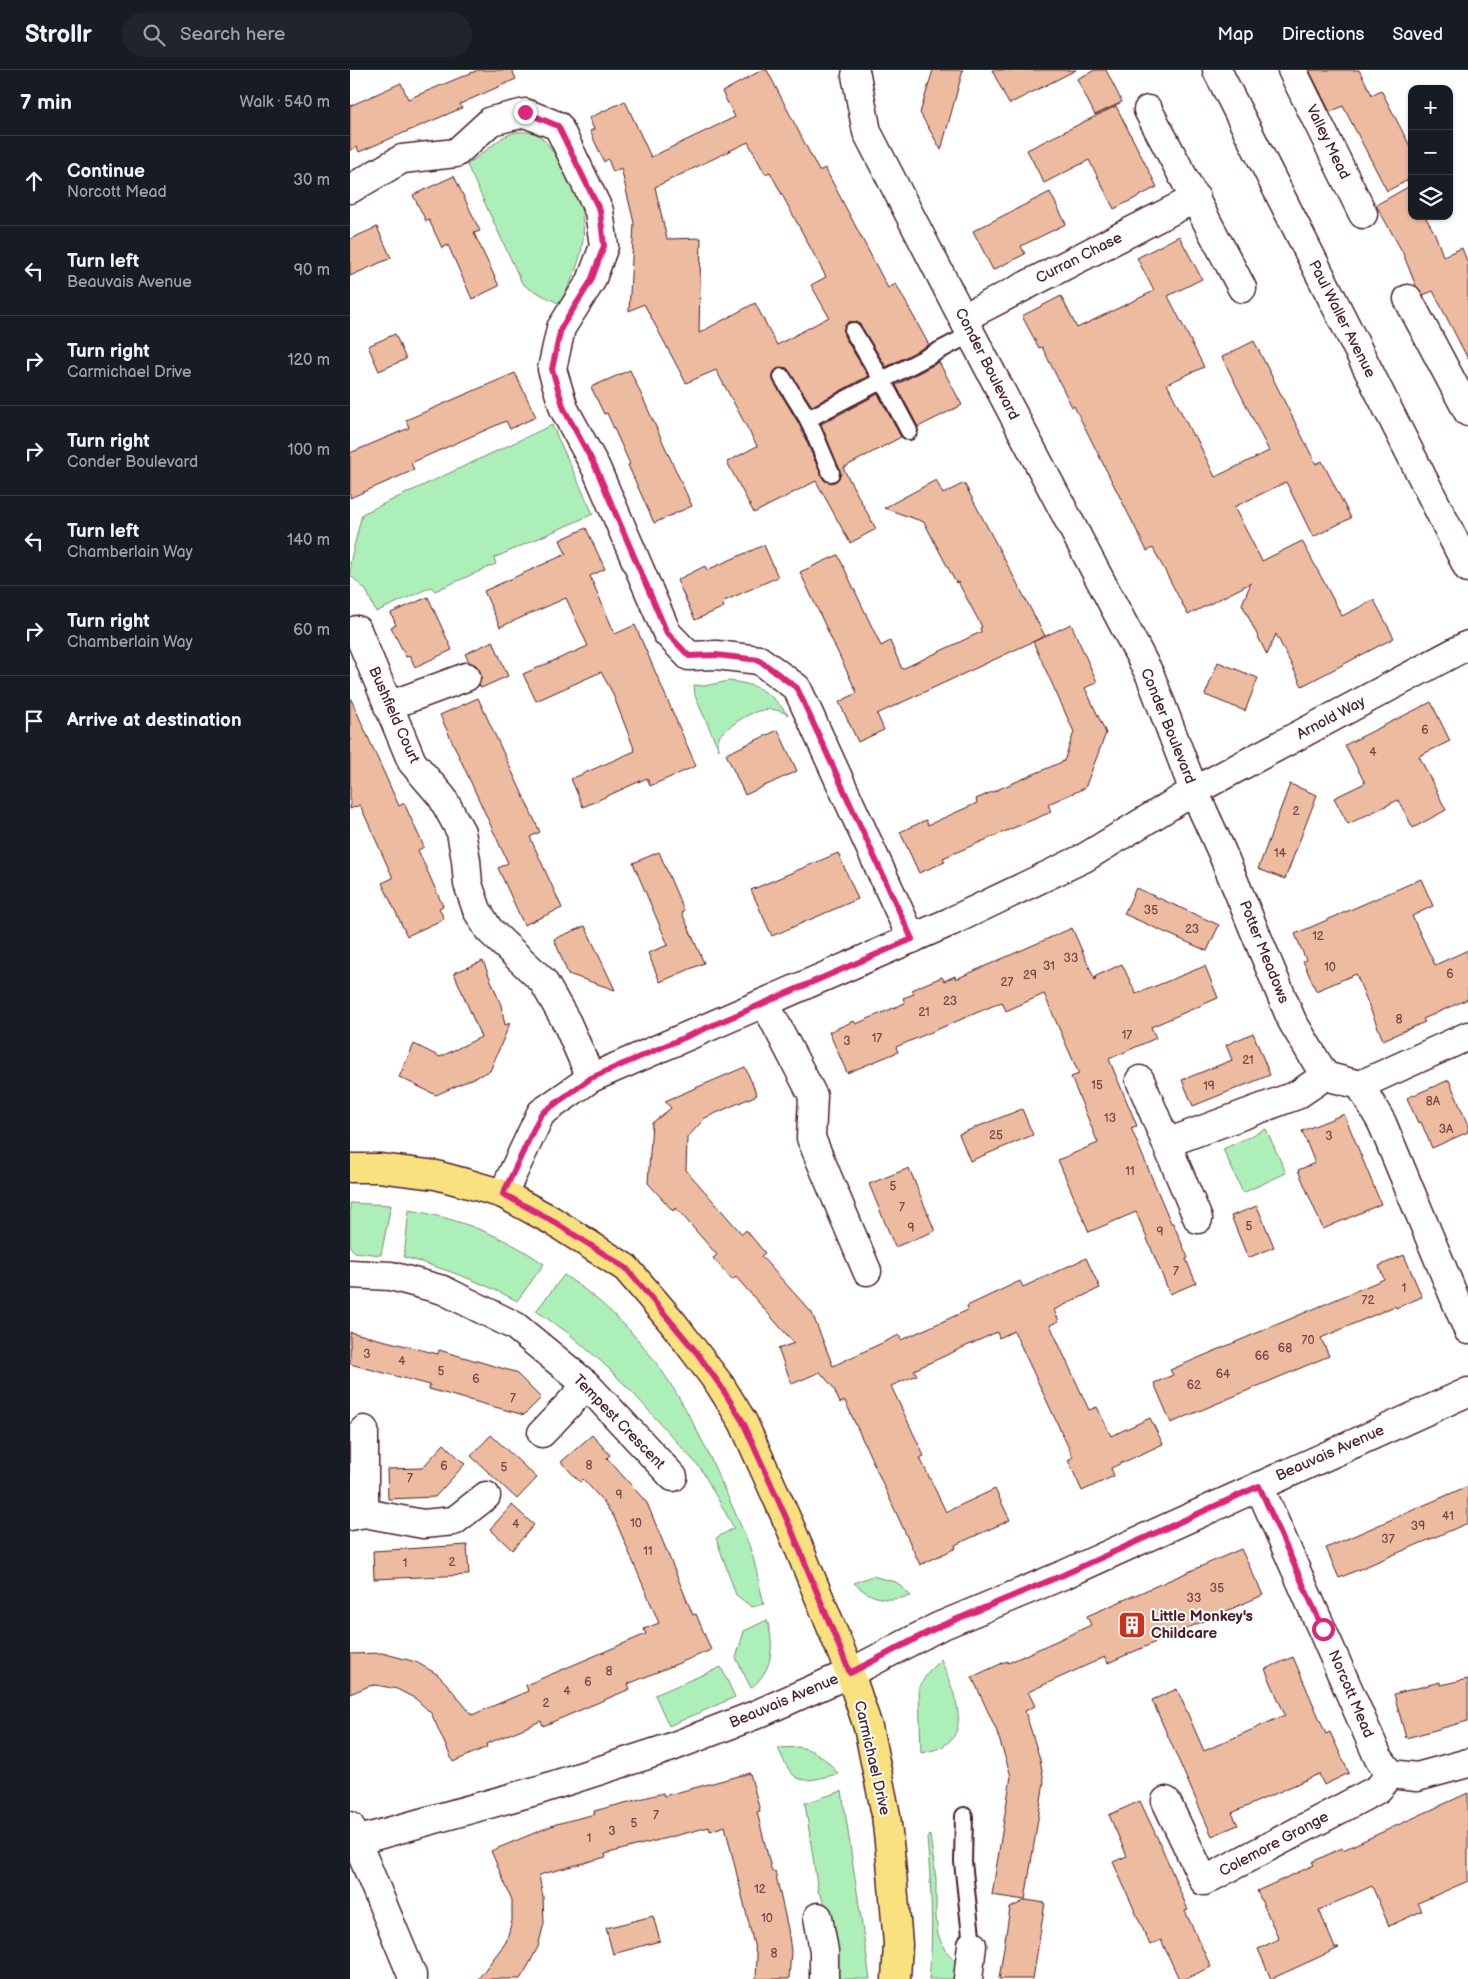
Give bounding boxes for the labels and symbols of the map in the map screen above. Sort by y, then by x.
route end [514,101,537,124]
street label: Valley Mead [1302,102,1354,182]
street label: Curran Chase [1033,228,1125,288]
street label: Paul Waller Avenue [1304,257,1380,381]
street label: Conder Boulevard [951,305,1023,423]
street label: Bushfield Court [364,664,424,767]
street label: Conder Boulevard [1136,665,1200,787]
street label: Arnold Way [1293,692,1369,744]
house number: 6 [1421,723,1429,738]
house number: 4 [1369,745,1377,760]
house number: 2 [1292,804,1300,819]
house number: 14 [1274,846,1287,861]
street label: Potter Meadows [1235,898,1293,1007]
house number: 35 [1144,903,1158,918]
house number: 23 [1185,922,1199,937]
house number: 12 [1312,929,1324,944]
house number: 33 [1064,951,1078,966]
house number: 31 [1043,959,1055,974]
house number: 10 [1324,960,1336,975]
house number: 6 [1446,967,1454,982]
house number: 29 [1023,968,1037,983]
house number: 27 [1001,975,1014,990]
house number: 23 [943,994,957,1009]
house number: 21 [918,1005,930,1020]
house number: 8 [1396,1012,1403,1027]
house number: 17 [1122,1028,1132,1043]
house number: 17 [872,1031,882,1046]
house number: 3 [843,1034,851,1049]
house number: 21 [1242,1053,1254,1068]
house number: 15 [1091,1078,1103,1093]
house number: 19 [1203,1079,1215,1094]
house number: 8A [1426,1094,1441,1109]
house number: 13 [1104,1111,1116,1126]
house number: 3A [1439,1122,1454,1137]
house number: 25 [989,1128,1003,1143]
house number: 3 [1325,1129,1333,1144]
house number: 11 [1125,1164,1135,1179]
house number: 5 [890,1179,897,1194]
house number: 7 [899,1200,905,1215]
house number: 5 [1246,1219,1253,1234]
house number: 9 [908,1221,915,1236]
house number: 9 [1157,1225,1164,1240]
house number: 7 [1173,1264,1179,1279]
house number: 1 [1402,1281,1406,1296]
house number: 72 [1362,1293,1374,1308]
house number: 70 [1302,1333,1314,1348]
house number: 68 [1278,1341,1292,1356]
house number: 3 [363,1347,371,1362]
house number: 66 [1255,1349,1269,1364]
house number: 4 [398,1354,406,1369]
house number: 5 [438,1364,445,1379]
house number: 64 [1216,1367,1231,1382]
street label: Tempest Crescent [569,1371,669,1474]
house number: 6 [472,1372,480,1387]
house number: 62 [1187,1378,1201,1393]
house number: 7 [510,1391,516,1406]
street label: Beauvais Avenue [1273,1421,1387,1485]
house number: 8 [586,1458,593,1473]
house number: 6 [440,1459,448,1474]
house number: 5 [501,1460,508,1475]
house number: 7 [407,1471,413,1486]
house number: 9 [616,1488,623,1503]
house number: 41 [1442,1509,1454,1524]
house number: 10 [630,1516,642,1531]
house number: 4 [512,1517,520,1532]
house number: 39 [1411,1519,1425,1534]
house number: 37 [1381,1532,1395,1547]
house number: 11 [643,1544,653,1559]
house number: 2 [448,1555,456,1570]
house number: 1 [403,1556,407,1571]
house number: 35 [1210,1581,1224,1596]
house number: 33 [1187,1591,1201,1606]
place label: Little Monkey's Childcare [1151,1607,1253,1643]
building icon: Little Monkey's Childcare [1117,1610,1147,1640]
route start [1312,1618,1335,1641]
street label: Norcott Mead [1324,1647,1378,1741]
house number: 8 [606,1664,613,1679]
street label: Beauvais Avenue [726,1669,842,1733]
house number: 6 [584,1675,592,1690]
house number: 4 [563,1684,571,1699]
house number: 2 [542,1696,550,1711]
street label: Carmichael Drive [850,1699,894,1817]
street label: Colemore Grange [1216,1807,1332,1881]
house number: 7 [653,1808,659,1823]
house number: 5 [631,1816,638,1831]
house number: 3 [608,1824,616,1839]
house number: 1 [587,1831,591,1846]
house number: 12 [754,1882,766,1897]
house number: 10 [761,1911,773,1926]
house number: 8 [771,1946,778,1961]

